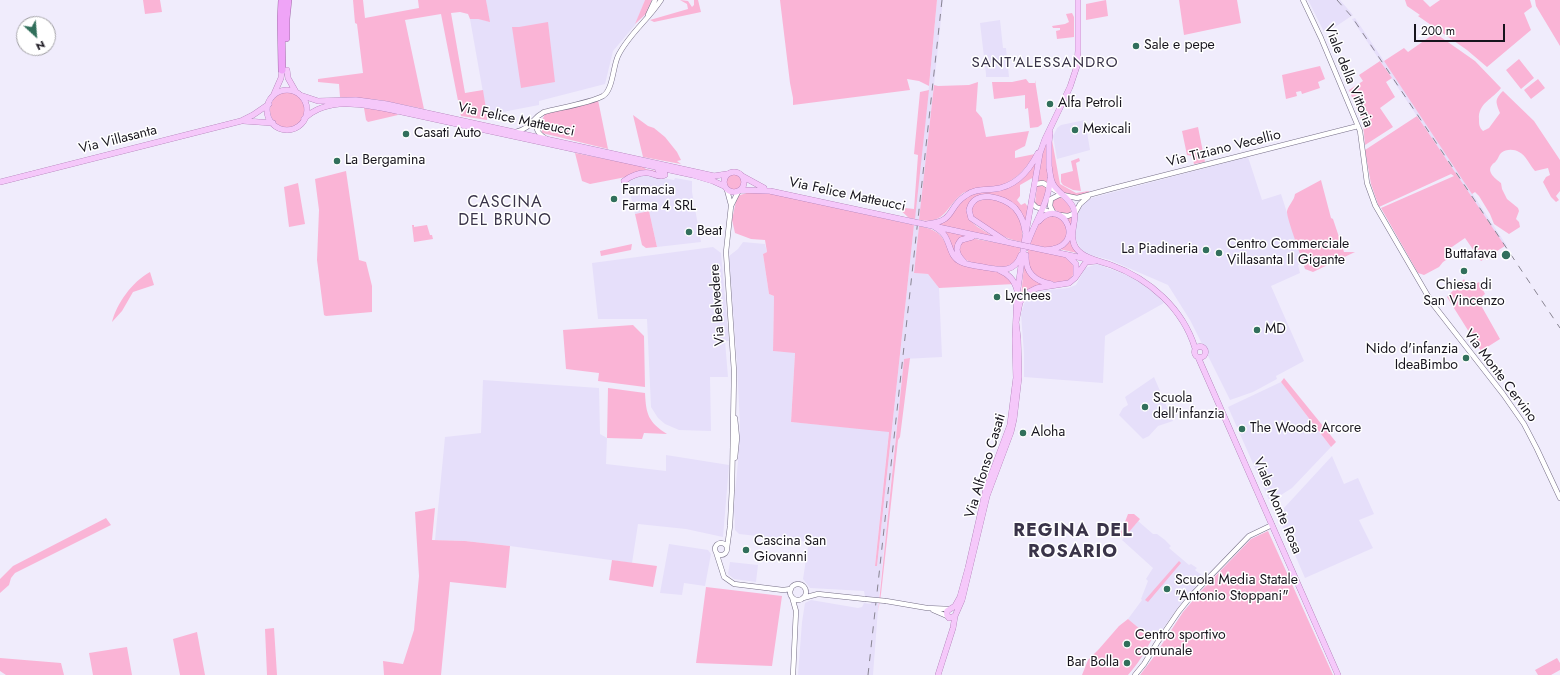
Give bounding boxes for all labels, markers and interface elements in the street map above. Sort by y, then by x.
north arrow [16,16,56,56]
scale bar [1416,16,1507,42]
street label: Viale della Vittoria [1320,22,1376,130]
text: 200 m [1421,22,1455,40]
text: N [33,37,48,55]
place label: Sale e pepe [1144,38,1215,54]
marker: Sale e pepe [1131,41,1141,51]
district label: SANT'ALESSANDRO [971,54,1119,72]
place label: Alfa Petroli [1058,96,1122,112]
street label: Via Felice Matteucci [456,99,576,141]
marker: Alfa Petroli [1045,99,1055,109]
street label: Via Villasanta [77,122,159,158]
place label: Mexicali [1083,122,1131,138]
marker: Mexicali [1070,125,1080,135]
place label: Casati Auto [414,126,481,142]
street label: Via Tiziano Vecellio [1165,127,1283,171]
marker: Casati Auto [401,129,411,139]
place label: La Bergamina [345,153,425,169]
marker: La Bergamina [332,156,342,166]
street label: Via Felice Matteucci [787,174,907,216]
place label: Farmacia Farma 4 SRL [622,183,696,216]
district label: CASCINA DEL BRUNO [458,193,552,231]
marker: Farmacia Farma 4 SRL [609,194,619,204]
place label: Beat [697,224,722,240]
marker: Beat [684,227,694,237]
place label: Centro Commerciale Villasanta Il Gigante [1227,237,1349,270]
place label: La Piadineria [1121,242,1198,258]
marker: La Piadineria [1201,245,1211,255]
place label: Buttafava [1445,247,1497,263]
marker: Centro Commerciale Villasanta Il Gigante [1214,248,1224,258]
marker: Buttafava [1500,249,1512,261]
street label: Via Belvedere [707,263,729,347]
marker: Chiesa di San Vincenzo [1459,266,1469,276]
place label: Chiesa di San Vincenzo [1423,278,1505,310]
place label: Lychees [1005,289,1051,305]
marker: Lychees [992,292,1002,302]
place label: MD [1265,322,1286,338]
marker: MD [1252,325,1262,335]
street label: Via Monte Cervino [1460,326,1540,426]
place label: Nido d'infanzia IdeaBimbo [1366,342,1458,374]
marker: Nido d'infanzia IdeaBimbo [1461,353,1471,363]
place label: Scuola dell'infanzia [1153,391,1225,424]
marker: Scuola dell'infanzia [1140,402,1150,412]
street label: Via Alfonso Casati [962,412,1010,520]
place label: The Woods Arcore [1250,421,1361,437]
marker: The Woods Arcore [1237,424,1247,434]
place label: Aloha [1031,425,1065,441]
marker: Aloha [1018,428,1028,438]
street label: Viale Monte Rosa [1249,455,1305,557]
district label: REGINA DEL ROSARIO [1013,521,1133,564]
place label: Cascina San Giovanni [754,534,826,566]
marker: Cascina San Giovanni [741,545,751,555]
place label: Scuola Media Statale "Antonio Stoppani" [1175,573,1298,606]
marker: Scuola Media Statale "Antonio Stoppani" [1162,584,1172,594]
place label: Centro sportivo comunale [1135,628,1226,660]
marker: Centro sportivo comunale [1122,639,1132,649]
place label: Bar Bolla [1067,655,1119,671]
marker: Bar Bolla [1122,658,1132,668]

